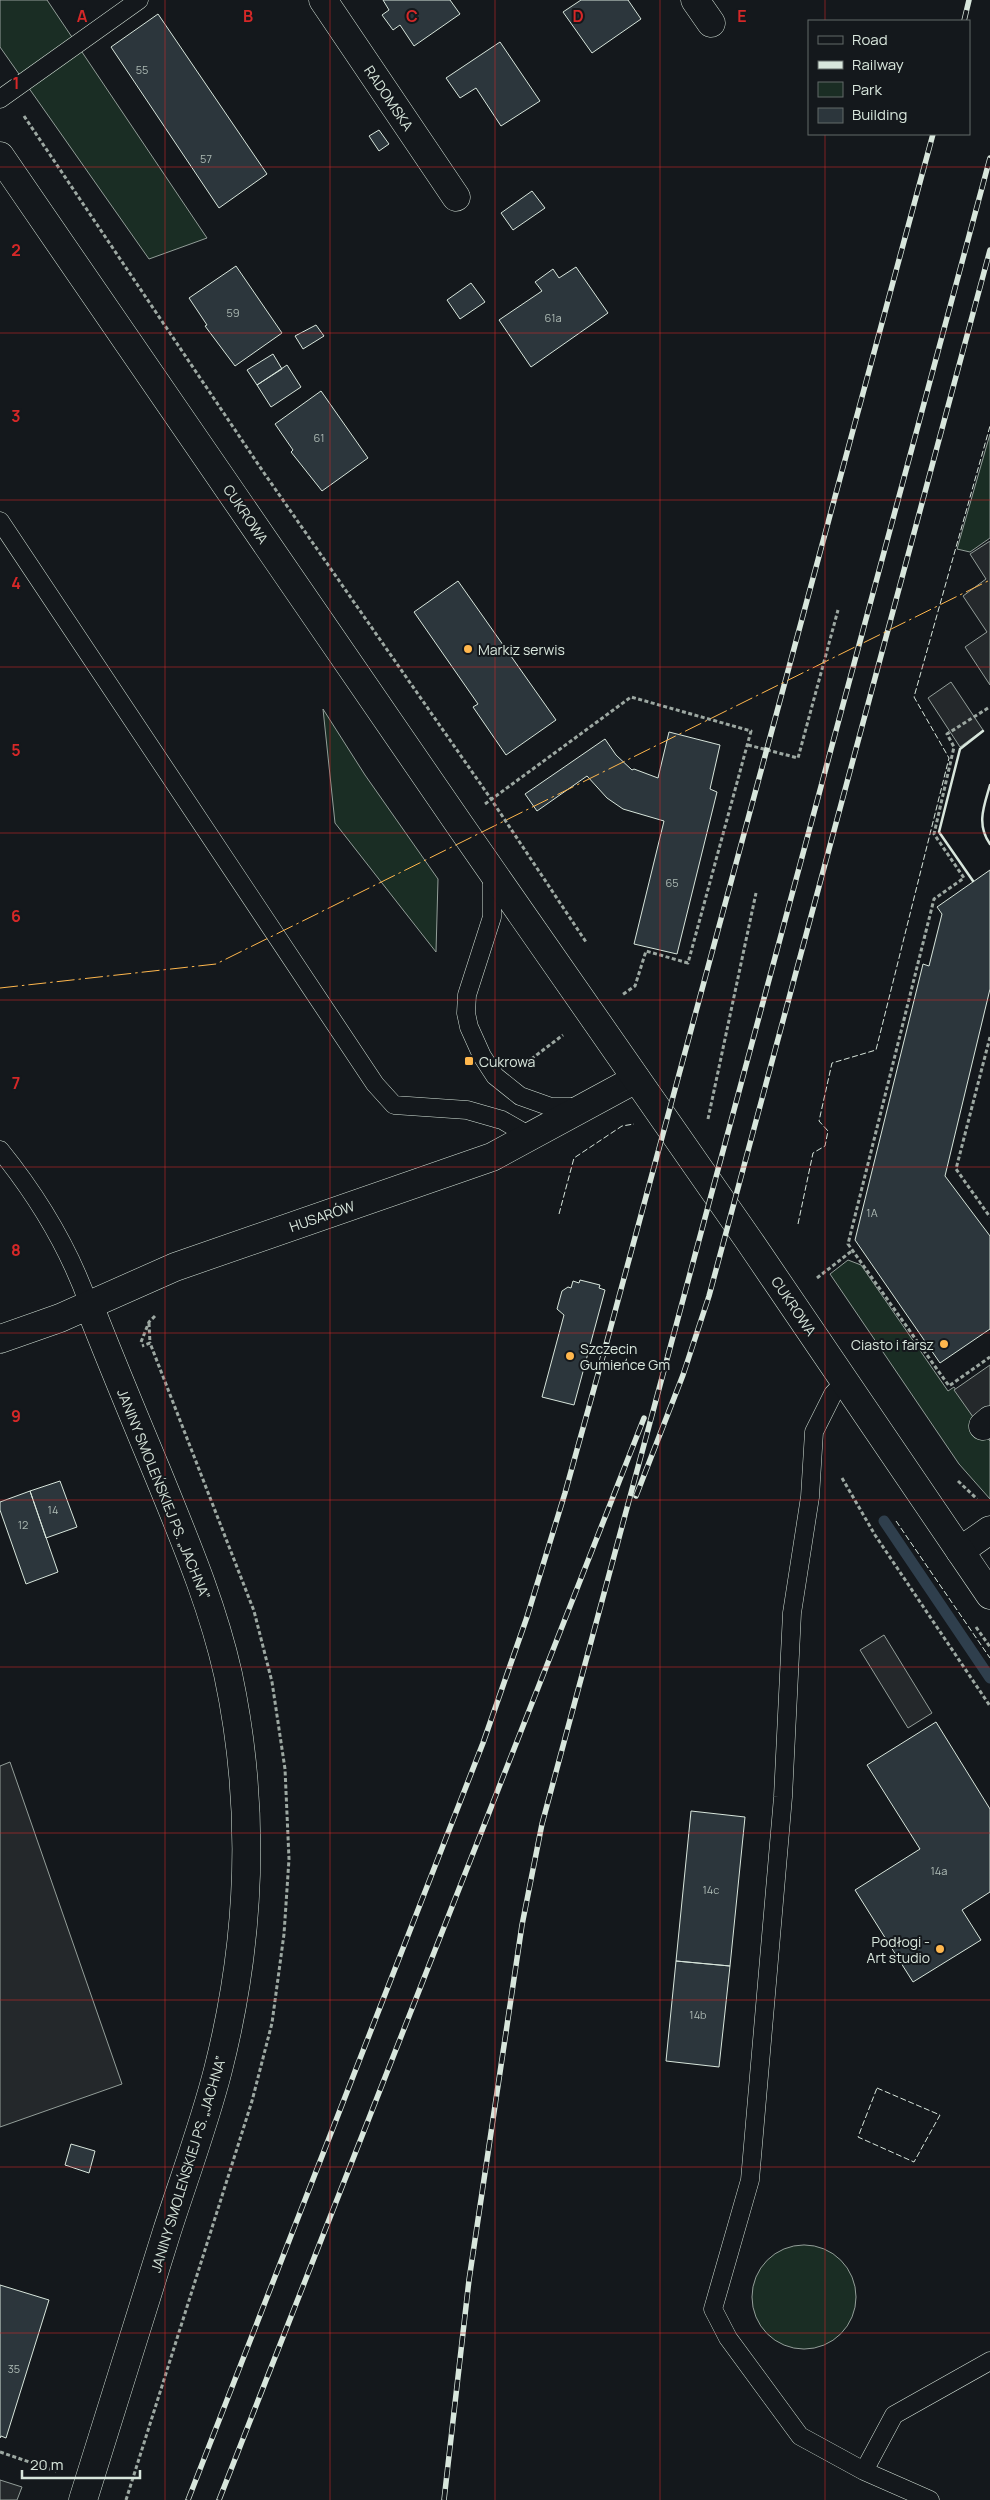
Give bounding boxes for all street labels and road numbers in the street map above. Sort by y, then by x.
street label: RADOMSKA [360,62,418,134]
street label: CUKROWA [219,481,273,547]
street label: HUSARÓW [287,1196,357,1236]
street label: CUKROWA [767,1273,821,1339]
street label: JANINY SMOLEŃSKIEJ PS. „JACHNA” [113,1386,215,1602]
street label: JANINY SMOLEŃSKIEJ PS. „JACHNA” [146,2053,230,2275]

